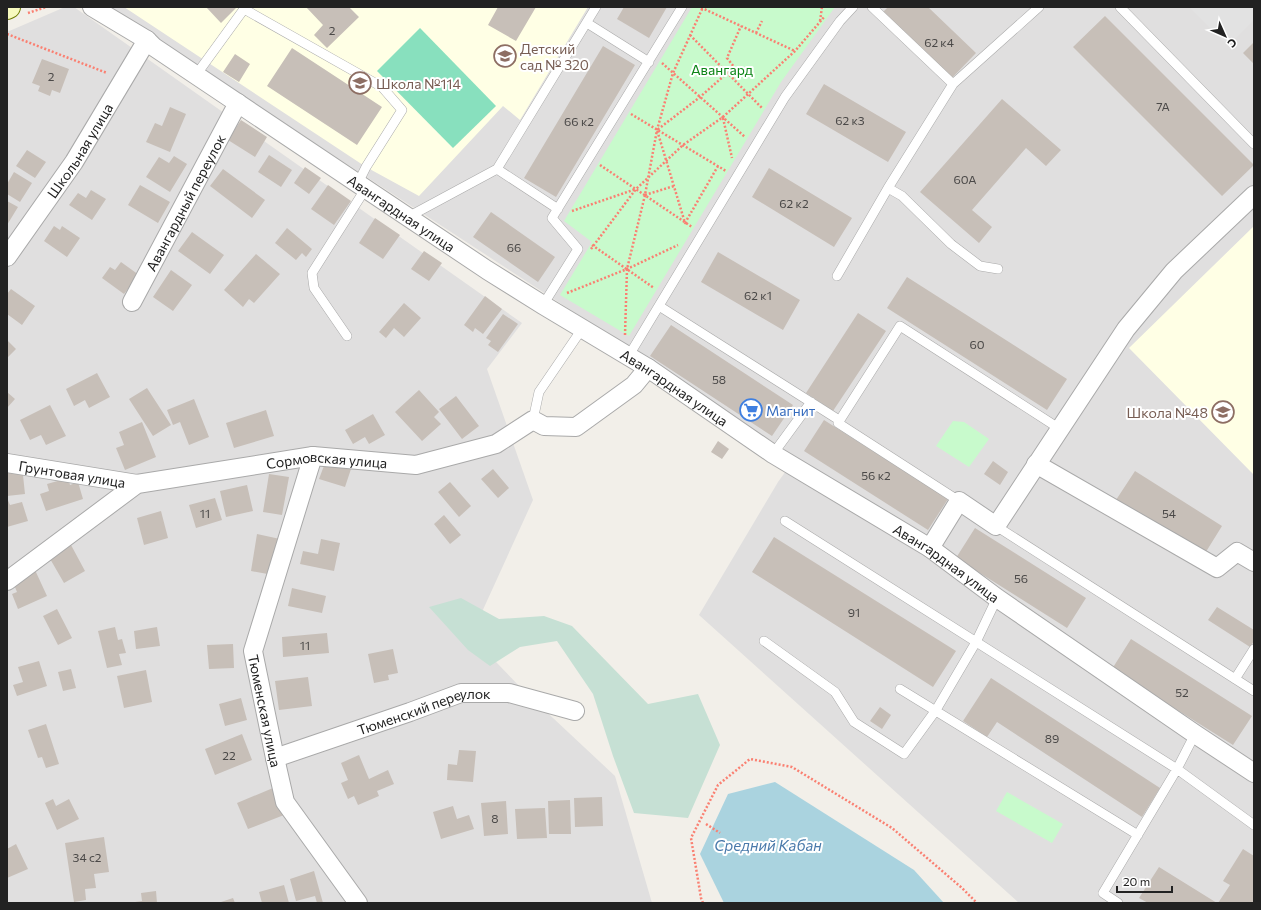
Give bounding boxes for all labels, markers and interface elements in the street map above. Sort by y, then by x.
north arrow [1205,16,1245,56]
house number: 2 [329,23,336,37]
house number: 62 к4 [924,35,954,49]
text: С [1225,36,1240,51]
place label: Детский сад № 320 [520,40,589,73]
school or university icon: Детский сад № 320 [492,43,518,69]
park label: Авангард [691,61,753,78]
house number: 2 [48,69,55,83]
school or university icon: Школа №114 [347,70,373,96]
place label: Школа №114 [376,75,461,92]
house number: 7А [1156,99,1170,113]
street label: Школьная улица [43,100,116,201]
house number: 62 к3 [835,113,865,127]
house number: 66 к2 [564,114,594,128]
street label: Авангардный переулок [142,131,229,274]
street label: Авангардная улица [345,171,459,255]
house number: 60А [953,172,977,186]
house number: 62 к2 [779,196,809,210]
house number: 66 [507,240,521,254]
house number: 62 к1 [744,288,772,302]
house number: 60 [969,337,985,351]
street label: Авангардная улица [618,345,732,429]
house number: 58 [712,372,726,386]
supermarket icon: Магнит [738,397,764,423]
school or university icon: Школа №48 [1210,399,1236,425]
place label: Магнит [766,402,816,419]
place label: Школа №48 [1127,404,1208,421]
street label: Сормовская улица [265,447,388,472]
street label: Грунтовая улица [18,457,127,491]
house number: 56 к2 [861,468,891,482]
house number: 11 [200,506,210,520]
house number: 54 [1162,506,1176,520]
street label: Авангардная улица [891,520,1003,606]
house number: 56 [1014,571,1028,585]
house number: 91 [848,605,860,619]
house number: 11 [300,638,310,652]
street label: Тюменская улица [245,653,285,769]
street label: Тюменский переулок [355,685,491,738]
house number: 52 [1175,685,1189,699]
house number: 89 [1045,731,1059,745]
house number: 22 [222,748,236,762]
house number: 8 [491,811,499,825]
water label: Средний Кабан [714,836,822,854]
house number: 34 с2 [73,850,102,864]
scale bar [1117,868,1172,894]
text: 20 m [1123,874,1150,888]

